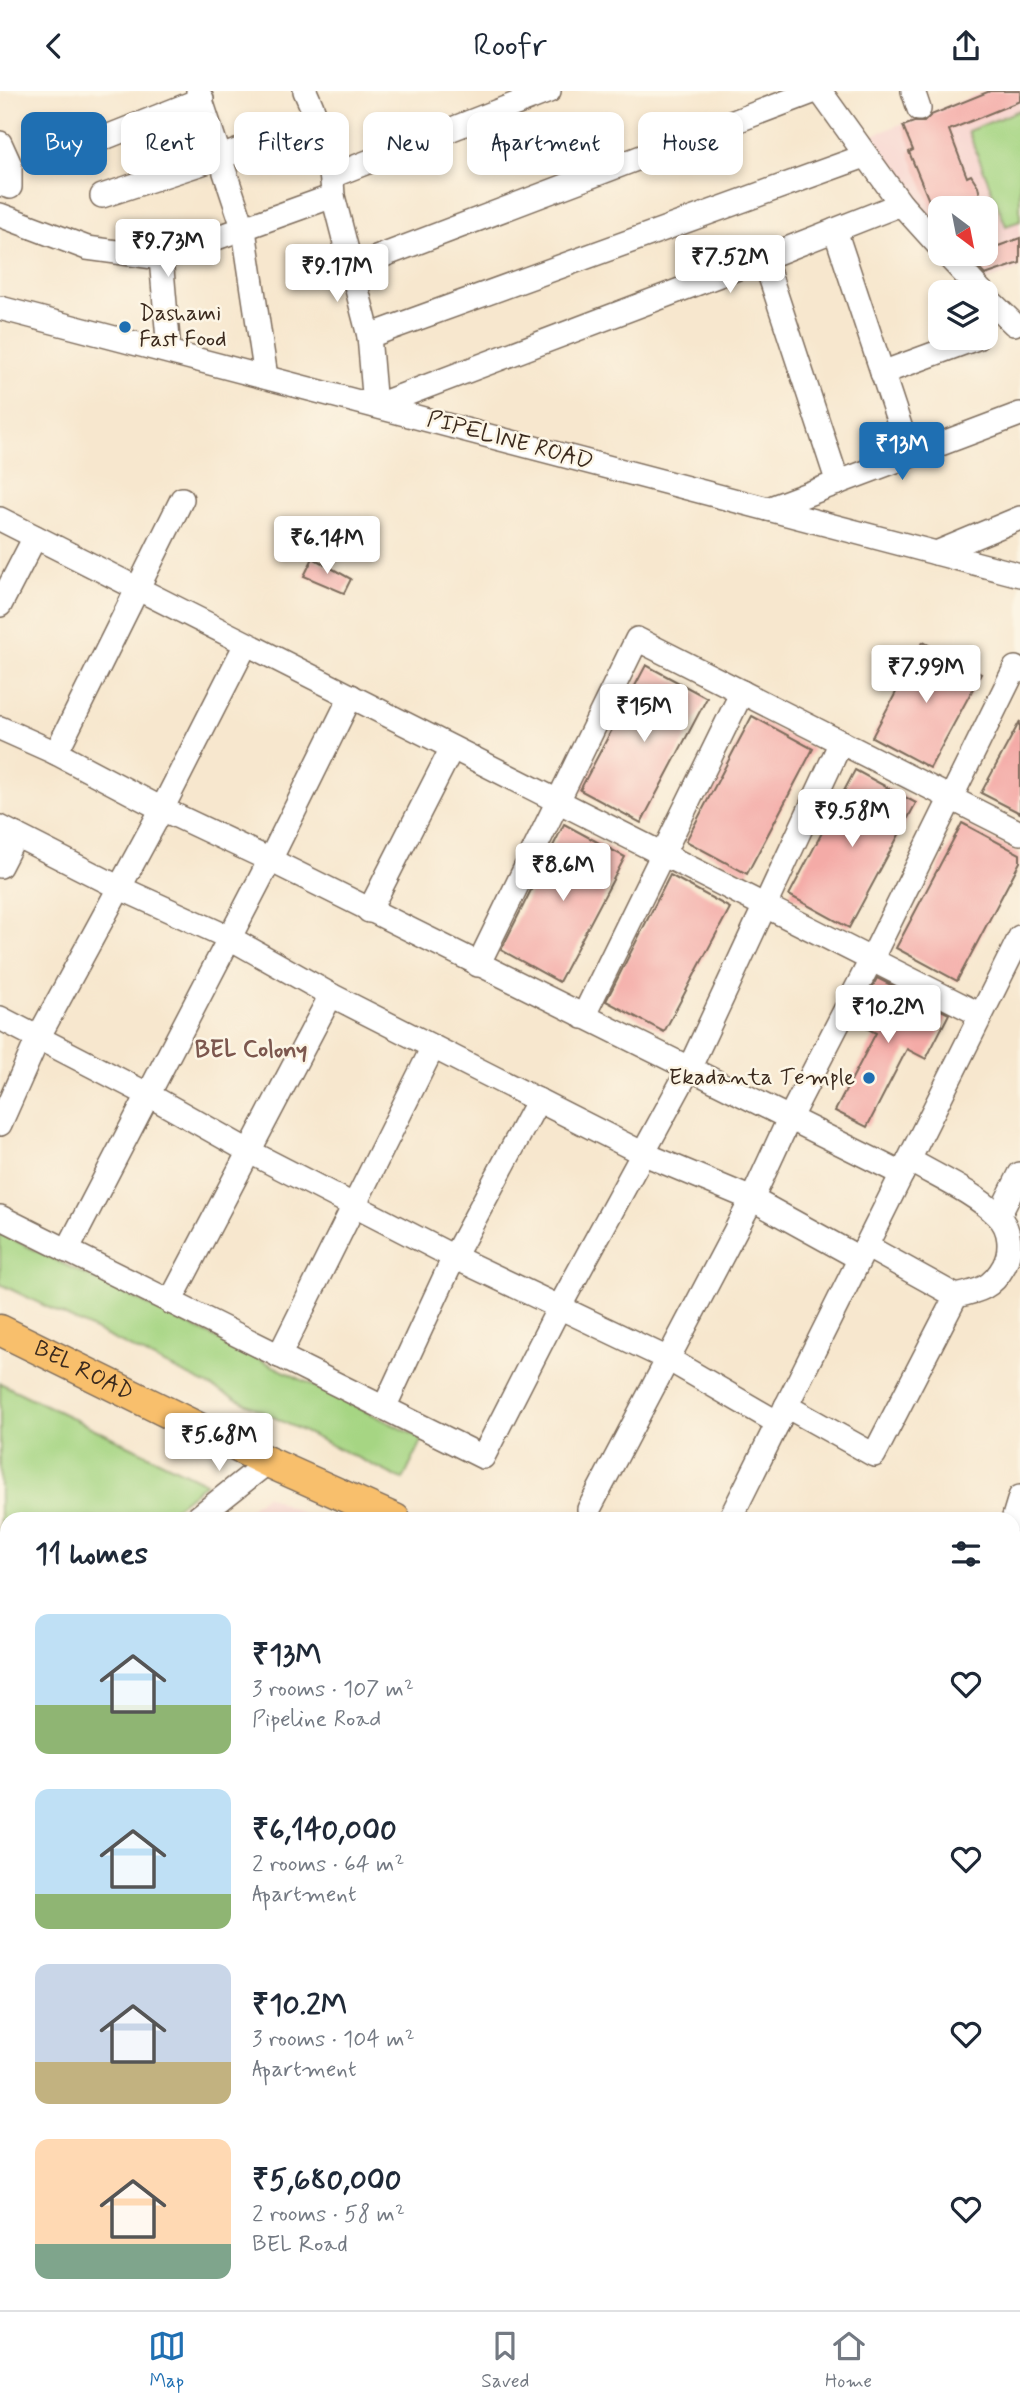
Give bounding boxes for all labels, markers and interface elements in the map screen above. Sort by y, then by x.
text: Roofr [473,25,547,67]
icon: back [35,27,73,65]
icon: share [947,27,985,65]
chip: Buy [21,112,107,175]
chip: Rent [121,112,220,175]
chip: Filters [234,112,349,175]
chip: New [363,112,453,175]
chip: Apartment [467,112,624,175]
chip: House [638,112,743,175]
north arrow [928,196,998,266]
map controls [928,196,998,350]
pin: ₹9.73M [111,219,225,279]
text: ₹9.73M [131,227,205,257]
pin: ₹7.52M [673,235,787,295]
text: ₹7.52M [691,243,769,273]
pin: ₹9.17M [280,245,394,304]
text: ₹9.17M [301,252,373,282]
button: layers [928,280,998,350]
place label: Dashami Fast Food [139,299,227,355]
marker: Dashami Fast Food [117,319,133,335]
street label: PIPELINE ROAD [424,404,596,478]
pin: ₹13M [861,423,943,482]
text: ₹13M [875,430,929,460]
pin: ₹6.14M [270,517,384,576]
text: ₹6.14M [290,524,364,554]
pin: ₹7.99M [869,645,983,705]
text: ₹7.99M [887,653,965,683]
pin: ₹15M [603,685,685,744]
text: ₹15M [616,692,672,722]
pin: ₹9.58M [795,789,909,849]
text: ₹9.58M [814,797,890,827]
pin: ₹8.6M [514,843,612,903]
text: ₹8.6M [532,851,594,881]
pin: ₹10.2M [831,985,945,1045]
text: ₹10.2M [852,993,924,1023]
district label: BEL Colony [195,1035,307,1066]
place label: Ekadanta Temple [669,1063,855,1093]
marker: Ekadanta Temple [861,1070,877,1086]
street label: BEL ROAD [29,1334,138,1408]
pin: ₹5.68M [162,1413,276,1473]
text: ₹5.68M [181,1421,257,1451]
text: 11 homes [35,1535,148,1574]
icon: filters [947,1535,985,1573]
text: ₹13M [252,1636,322,1675]
icon: home [91,1642,175,1726]
icon: heart [947,1665,985,1703]
text: 3 rooms · 107 m² [252,1675,414,1705]
text: Pipeline Road [252,1705,381,1735]
text: ₹6,140,000 [252,1811,397,1850]
icon: home [91,1817,175,1901]
icon: heart [947,1840,985,1878]
text: 2 rooms · 64 m² [252,1850,404,1880]
text: Apartment [252,1880,357,1910]
text: ₹10.2M [252,1986,347,2025]
icon: home [91,1992,175,2076]
icon: heart [947,2015,985,2053]
text: 3 rooms · 104 m² [252,2025,415,2055]
text: Apartment [252,2055,357,2085]
text: ₹5,680,000 [252,2161,402,2200]
icon: home [91,2167,175,2251]
icon: heart [947,2190,985,2228]
text: 2 rooms · 58 m² [252,2200,405,2230]
text: BEL Road [252,2230,348,2260]
tab: Map [148,2327,186,2394]
tab: Saved [481,2327,529,2394]
tab: Home [825,2327,872,2394]

